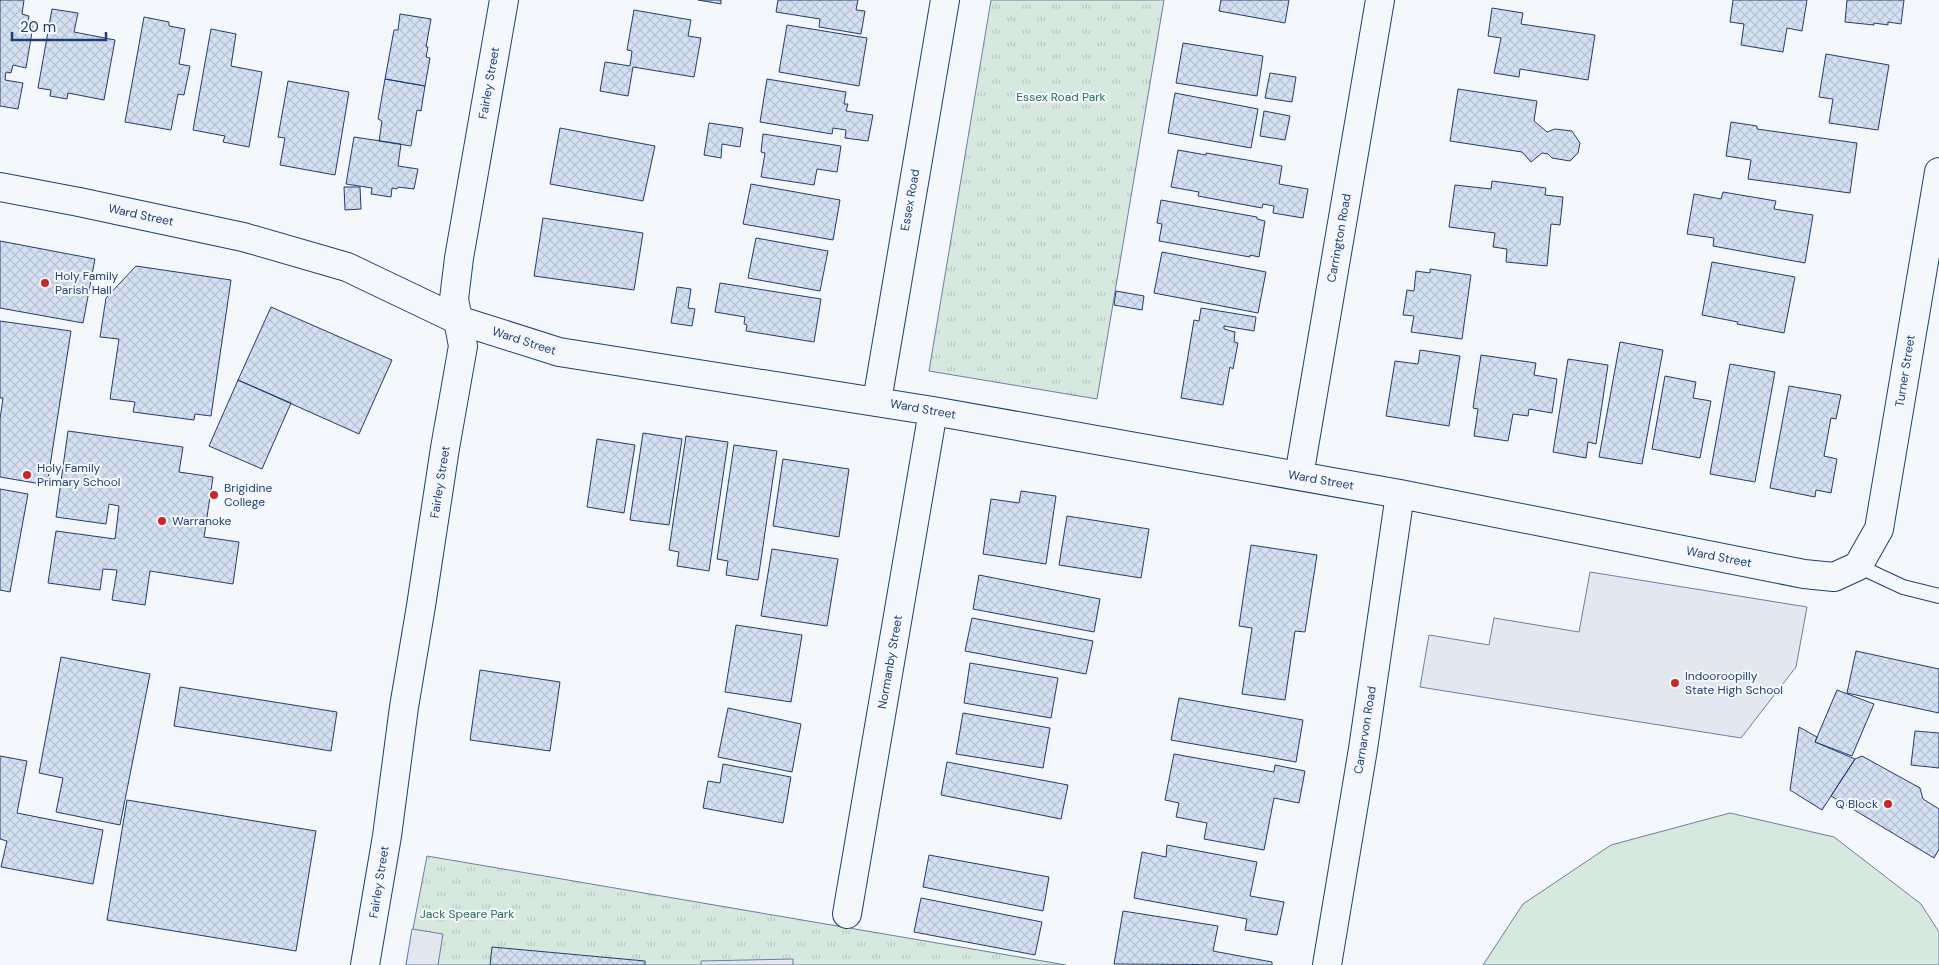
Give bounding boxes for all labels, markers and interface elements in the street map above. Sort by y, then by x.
scale bar [12,10,106,42]
text: 20 m [20,17,56,37]
street label: Fairley Street [475,45,503,120]
park label: Essex Road Park [1016,89,1106,105]
street label: Essex Road [897,168,923,232]
street label: Carrington Road [1323,192,1355,284]
street label: Ward Street [107,200,175,230]
place label: Holy Family Parish Hall [55,268,119,298]
marker: Holy Family Parish Hall [39,277,51,289]
street label: Ward Street [490,323,558,359]
street label: Turner Street [1891,334,1919,408]
street label: Ward Street [889,395,957,423]
street label: Fairley Street [426,444,454,519]
place label: Holy Family Primary School [37,460,120,490]
street label: Ward Street [1287,466,1355,494]
marker: Holy Family Primary School [21,469,33,481]
place label: Brigidine College [224,480,272,510]
marker: Brigidine College [208,489,220,501]
place label: Warranoke [172,513,232,529]
marker: Warranoke [156,515,168,527]
street label: Ward Street [1685,543,1753,571]
street label: Normanby Street [874,614,906,710]
place label: Indooroopilly State High School [1685,668,1783,698]
marker: Indooroopilly State High School [1669,677,1681,689]
street label: Carnarvon Road [1350,685,1380,775]
place label: Q Block [1836,796,1878,812]
marker: Q Block [1882,798,1894,810]
street label: Fairley Street [365,844,393,919]
park label: Jack Speare Park [420,906,514,922]

